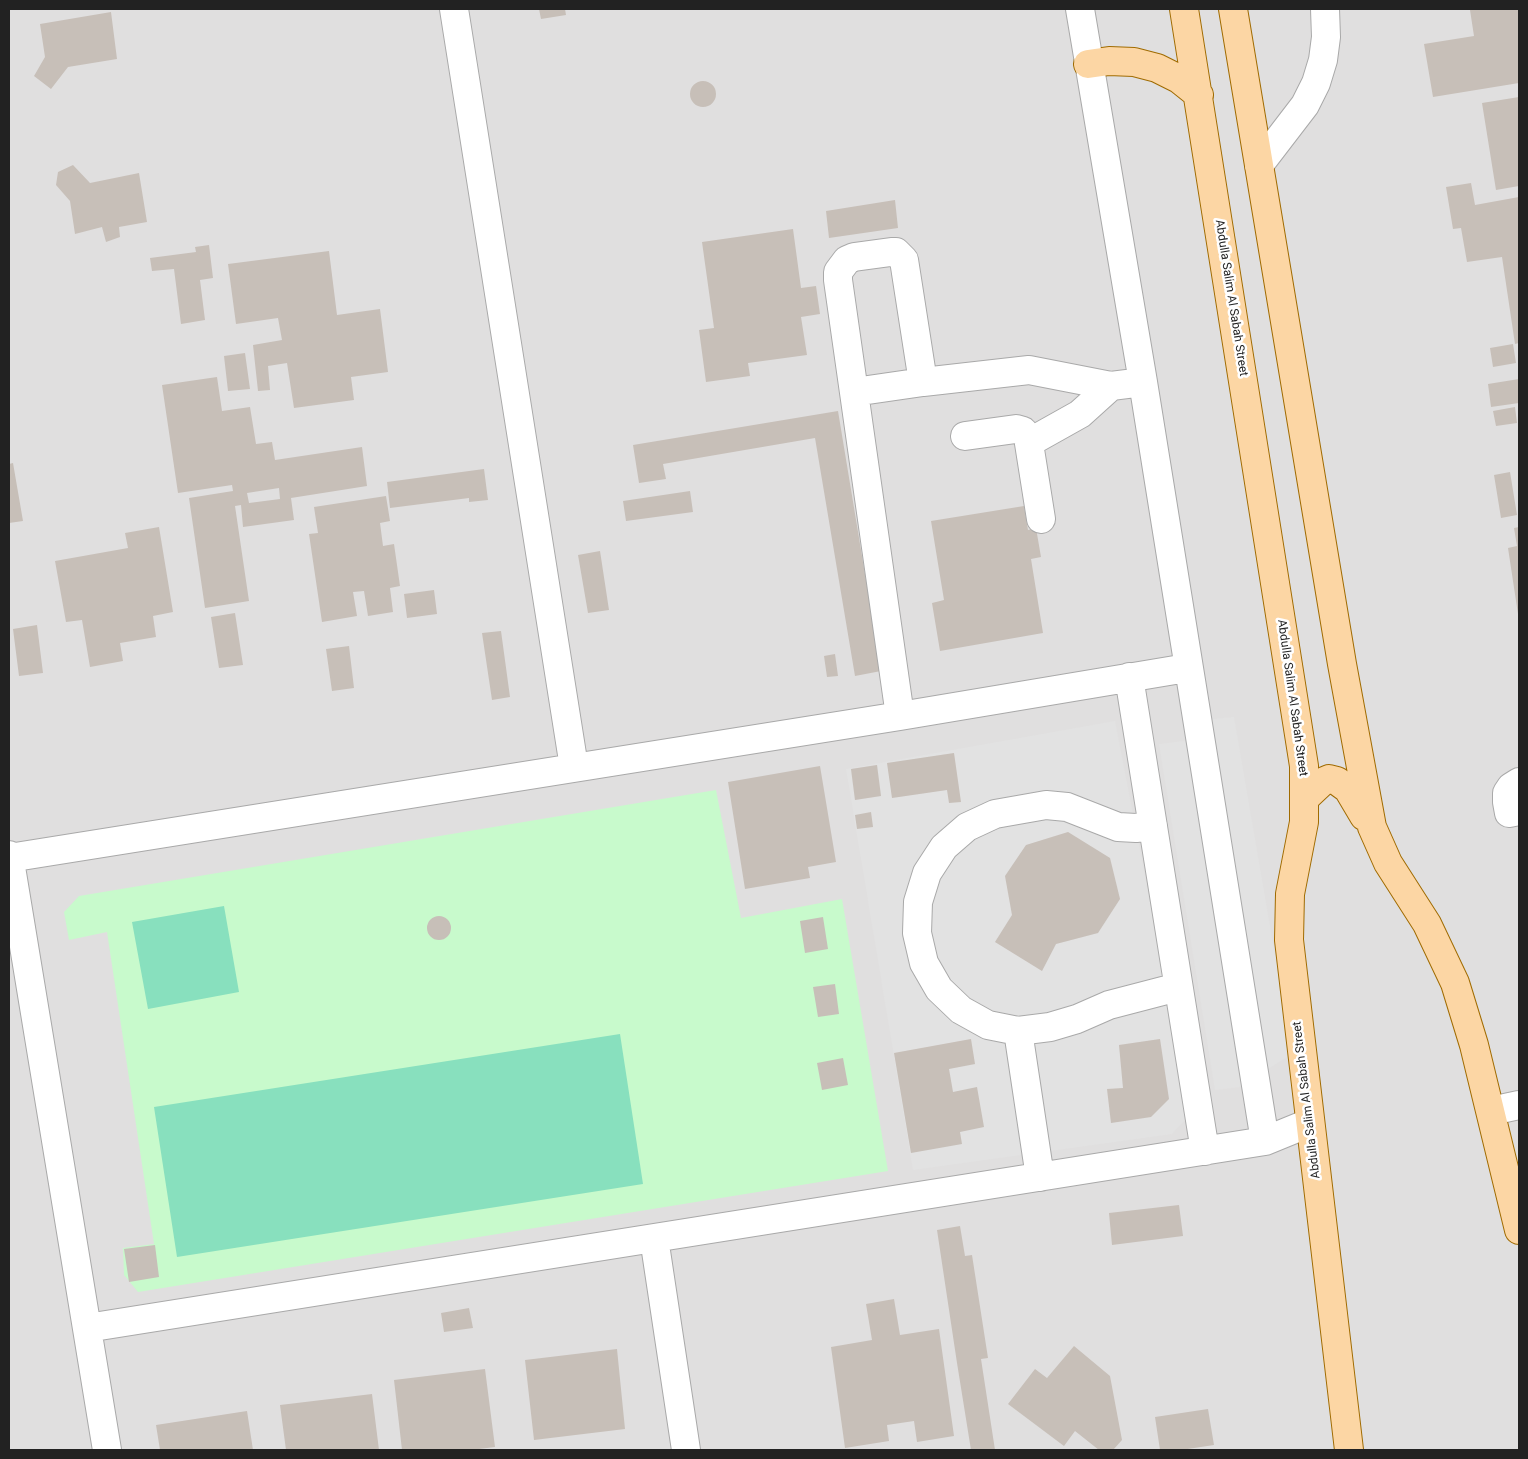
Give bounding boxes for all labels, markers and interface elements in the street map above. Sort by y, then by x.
street label: Abdulla Salim Al Sabah Street [1212,219,1250,377]
street label: Abdulla Salim Al Sabah Street [1274,619,1310,777]
street label: Abdulla Salim Al Sabah Street [1290,1021,1324,1179]

